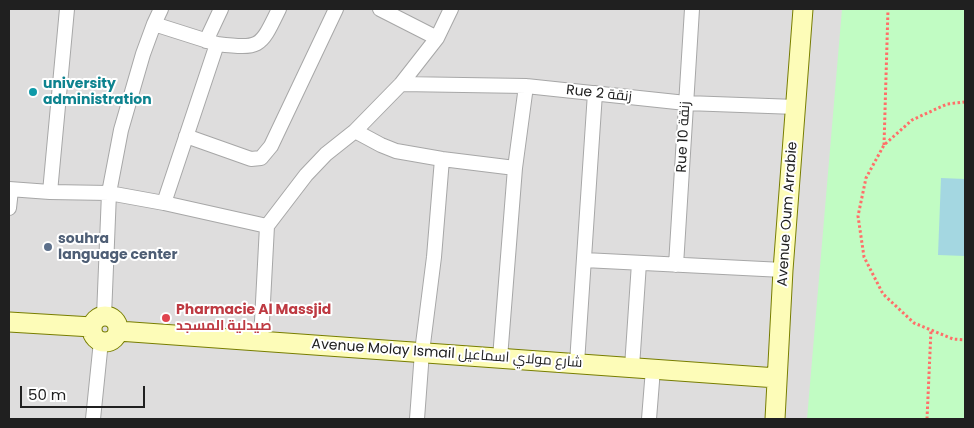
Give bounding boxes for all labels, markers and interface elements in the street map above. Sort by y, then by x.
place label: university administration [43,76,152,108]
street label: Rue 2 زنقة [565,82,633,106]
marker: university administration [27,86,39,98]
street label: Rue 10 زنقة [674,101,694,173]
street label: Avenue Oum Arrabie [775,141,801,287]
place label: souhra language center [58,231,177,264]
marker: souhra language center [42,241,54,253]
place label: Pharmacie Al Massjid صيدلية المسجد [176,302,331,334]
marker: Pharmacie Al Massjid صيدلية المسجد [160,312,172,324]
street label: Avenue Molay Ismail شارع مولاي اسماعيل [311,336,583,372]
scale bar [22,376,148,408]
text: 50 m [28,384,66,405]

